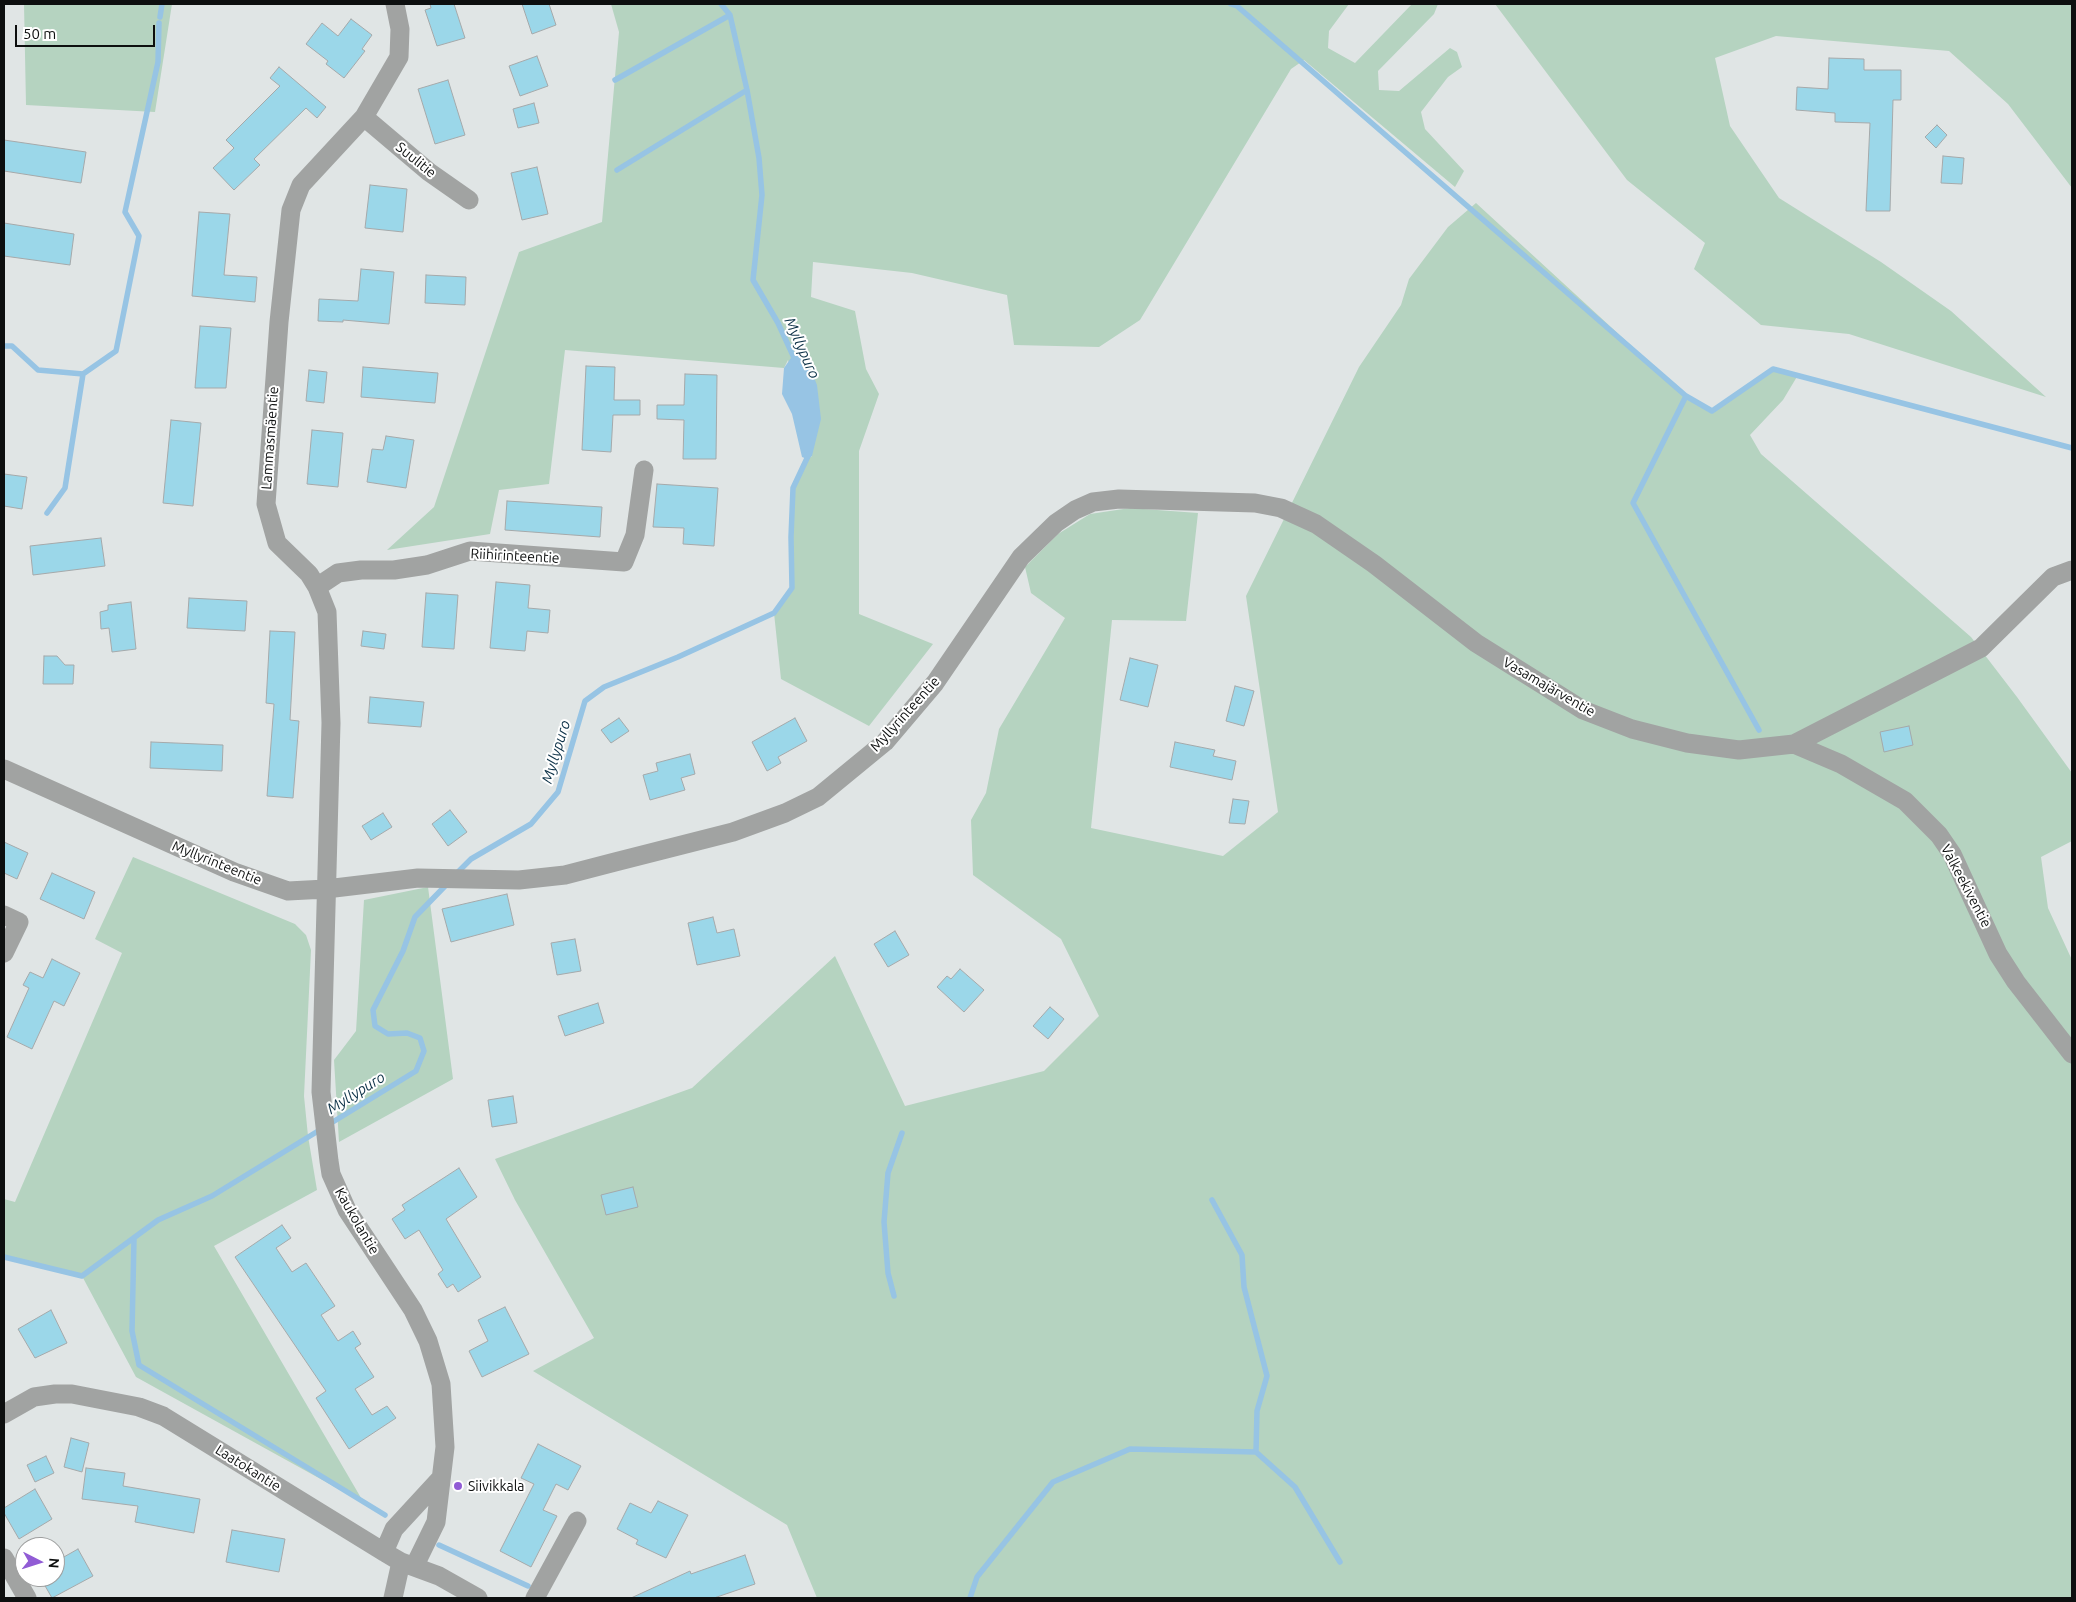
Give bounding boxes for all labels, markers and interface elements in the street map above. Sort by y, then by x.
scale bar [18,15,158,47]
text: 50 m [23,25,56,42]
street label: Suulitie [392,139,440,181]
water label: Myllypuro [781,315,823,381]
street label: Lammasmäentie [258,386,282,490]
street label: Riihirinteentie [470,545,560,567]
street label: Vasamajärventie [1500,654,1598,720]
street label: Myllyrinteentie [867,673,943,755]
water label: Myllypuro [538,718,574,786]
street label: Myllyrinteentie [170,837,264,889]
street label: Valkeekiventie [1937,842,1995,930]
water label: Myllypuro [324,1068,388,1118]
street label: Kaukolantie [331,1185,383,1257]
street label: Laatokantie [212,1441,284,1495]
place label: Siivikkala [468,1478,525,1494]
marker: Siivikkala [452,1480,464,1492]
north arrow [15,1537,65,1587]
text: N [46,1557,62,1569]

